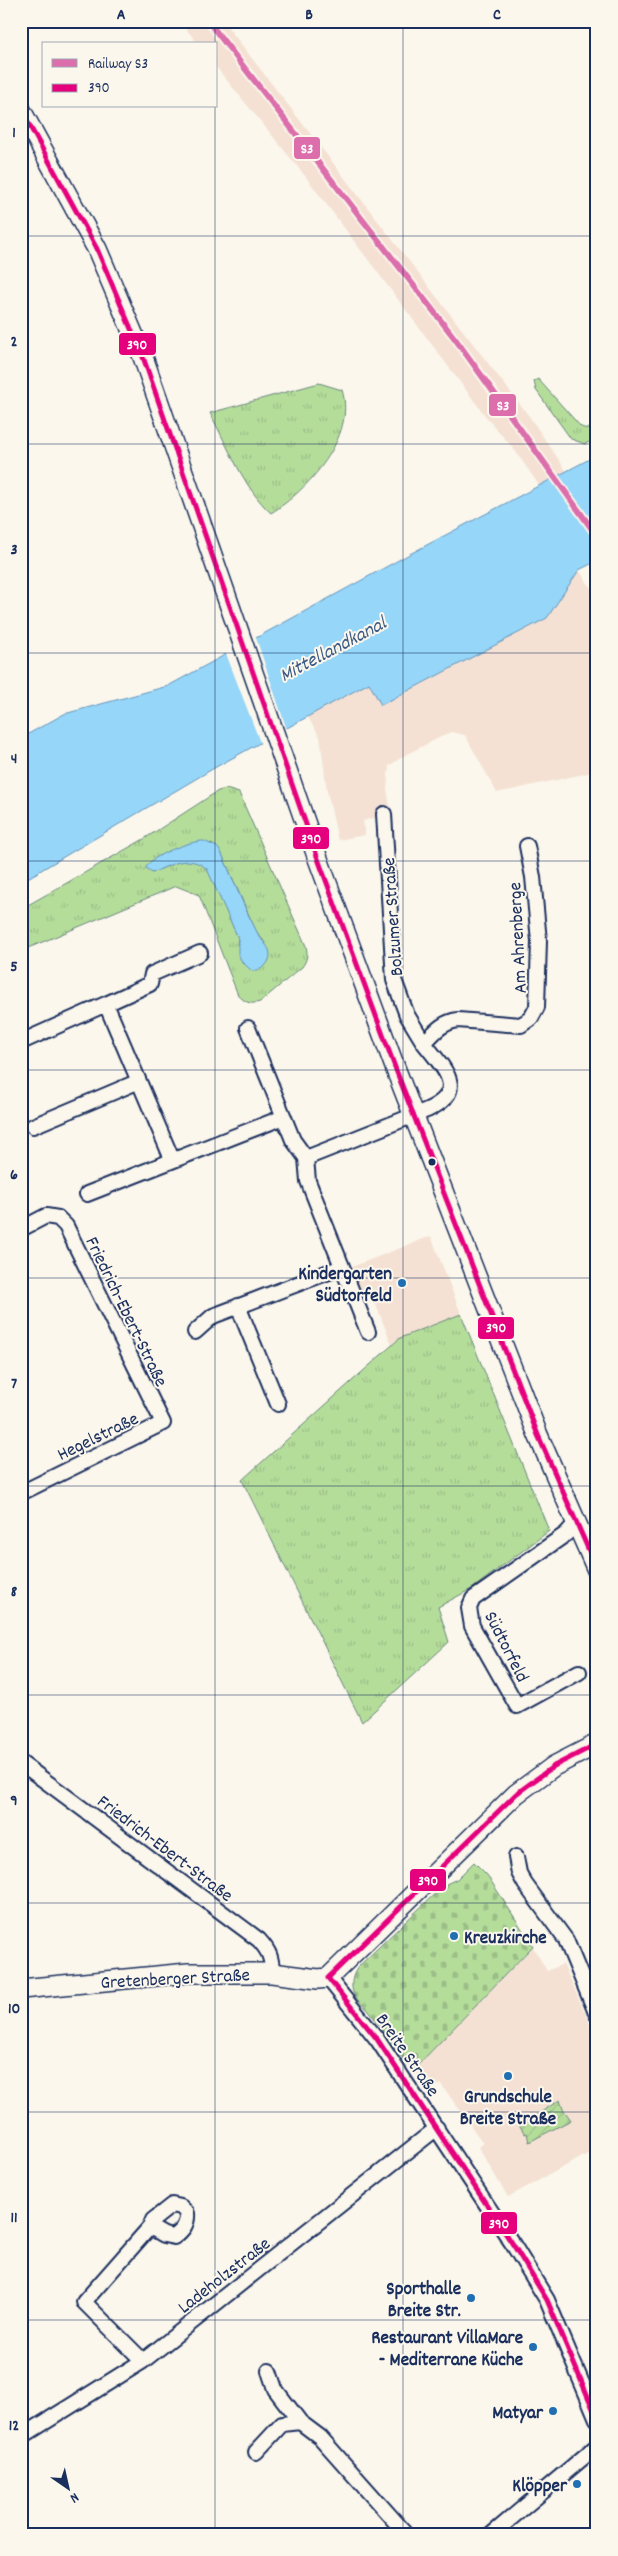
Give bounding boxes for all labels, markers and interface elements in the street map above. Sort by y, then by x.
text: A [117,4,126,27]
text: B [305,4,313,27]
text: C [493,4,501,27]
legend [42,42,218,108]
text: Railway S3 [88,54,148,76]
text: 390 [88,78,110,100]
text: 1 [12,122,16,145]
line badge: S3 [293,136,321,160]
text: S3 [301,140,313,160]
text: 2 [11,331,18,354]
line badge: 390 [118,332,157,356]
text: 390 [127,336,147,356]
line badge: S3 [488,393,517,417]
text: S3 [497,397,509,417]
text: 3 [10,539,18,562]
water label: Mittellandkanal [275,610,394,691]
text: 4 [11,748,17,771]
line badge: 390 [292,826,330,850]
text: 390 [301,830,321,850]
street label: Bolzumer Straße [377,856,412,977]
street label: Am Ahrenberge [503,882,536,994]
text: 5 [10,956,18,979]
unlabelled marker [427,1157,437,1167]
text: 6 [10,1164,18,1187]
street label: Friedrich-Ebert-Straße [77,1233,173,1392]
place label: Kindergarten Südtorfeld [298,1262,392,1311]
marker: Kindergarten Südtorfeld [396,1277,408,1289]
line badge: 390 [477,1316,515,1340]
text: 390 [486,1319,506,1339]
text: 7 [11,1373,17,1396]
street label: Hegelstraße [53,1407,144,1469]
text: 8 [11,1581,18,1604]
street label: Südtorfeld [475,1607,534,1688]
text: 9 [10,1790,18,1813]
street label: Friedrich-Ebert-Straße [90,1790,238,1910]
line badge: 390 [409,1868,447,1892]
text: 390 [418,1872,438,1892]
place label: Kreuzkirche [464,1926,547,1953]
marker: Kreuzkirche [448,1930,460,1942]
street label: Gretenberger Straße [100,1963,251,1998]
text: 10 [8,1998,20,2021]
street label: Breite Straße [367,2009,445,2103]
marker: Grundschule Breite Straße [502,2070,514,2082]
place label: Grundschule Breite Straße [460,2085,556,2134]
text: 11 [10,2207,18,2230]
line badge: 390 [480,2211,518,2235]
text: 390 [489,2215,509,2235]
street label: Ladeholzstraße [173,2232,277,2322]
place label: Sporthalle Breite Str. [386,2277,461,2326]
marker: Sporthalle Breite Str. [465,2292,477,2304]
place label: Restaurant VillaMare - Mediterrane Küche [371,2326,523,2375]
marker: Restaurant VillaMare - Mediterrane Küche [527,2341,539,2353]
place label: Matyar [492,2401,544,2428]
marker: Matyar [547,2405,559,2417]
text: 12 [9,2415,19,2438]
north arrow [42,2464,92,2514]
place label: Klöpper [512,2474,568,2501]
marker: Klöpper [571,2478,583,2490]
text: N [66,2487,83,2507]

